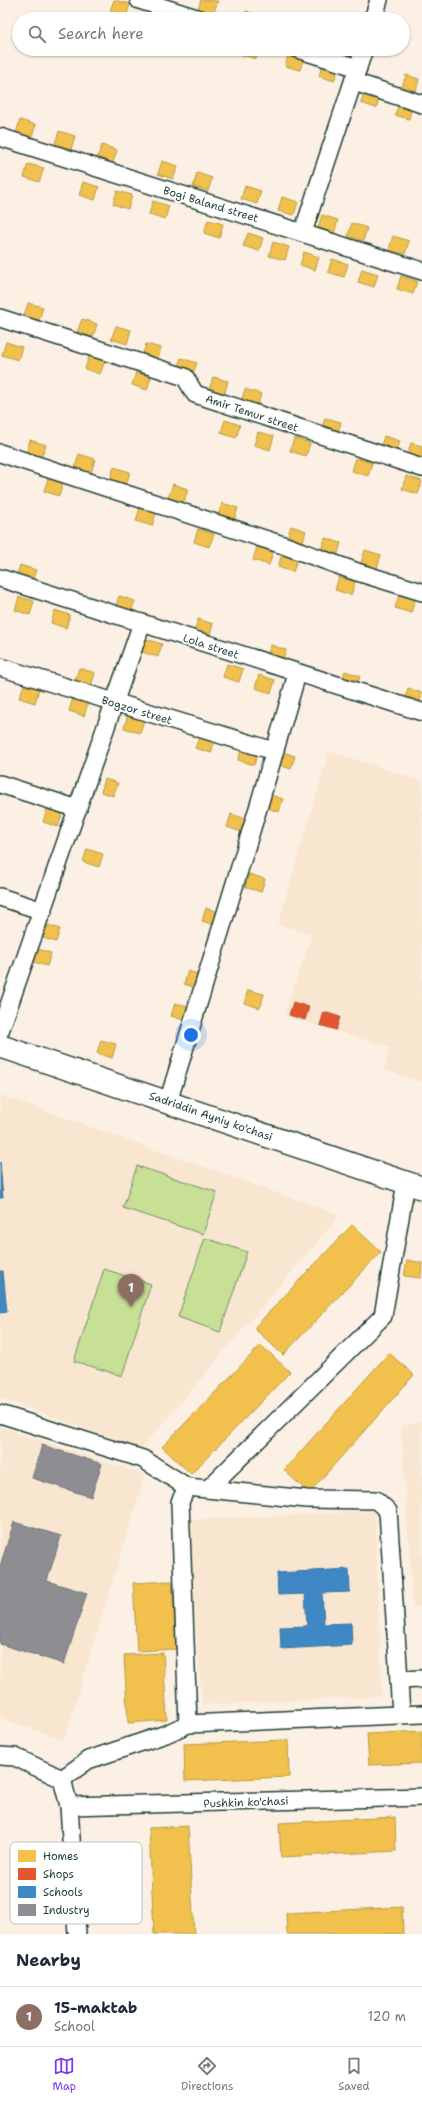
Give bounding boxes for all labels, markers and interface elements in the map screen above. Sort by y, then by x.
search box [12,12,410,56]
icon: search [26,23,48,45]
text: Search here [58,24,144,44]
street label: Bogi Baland street [161,183,260,226]
street label: Amir Temur street [203,391,300,436]
street label: Lola street [181,630,241,663]
street label: Bogzor street [100,693,174,728]
your location [181,1025,201,1045]
street label: Sadriddin Ayniy ko'chasi [147,1088,275,1145]
pin: 1 [118,1274,144,1307]
street label: Pushkin ko'chasi [203,1794,289,1811]
legend [10,1842,142,1924]
text: Homes [43,1849,79,1864]
text: Shops [43,1867,74,1882]
text: Schools [43,1885,83,1900]
text: Industry [43,1903,90,1918]
text: Nearby [16,1949,81,1971]
text: 15-maktab [54,1998,137,2018]
text: 1 [26,2008,32,2025]
text: 120 m [368,2008,406,2025]
text: School [54,2018,95,2035]
tab: Map [52,2055,76,2094]
tab: Directions [181,2055,233,2094]
tab: Saved [338,2055,370,2094]

